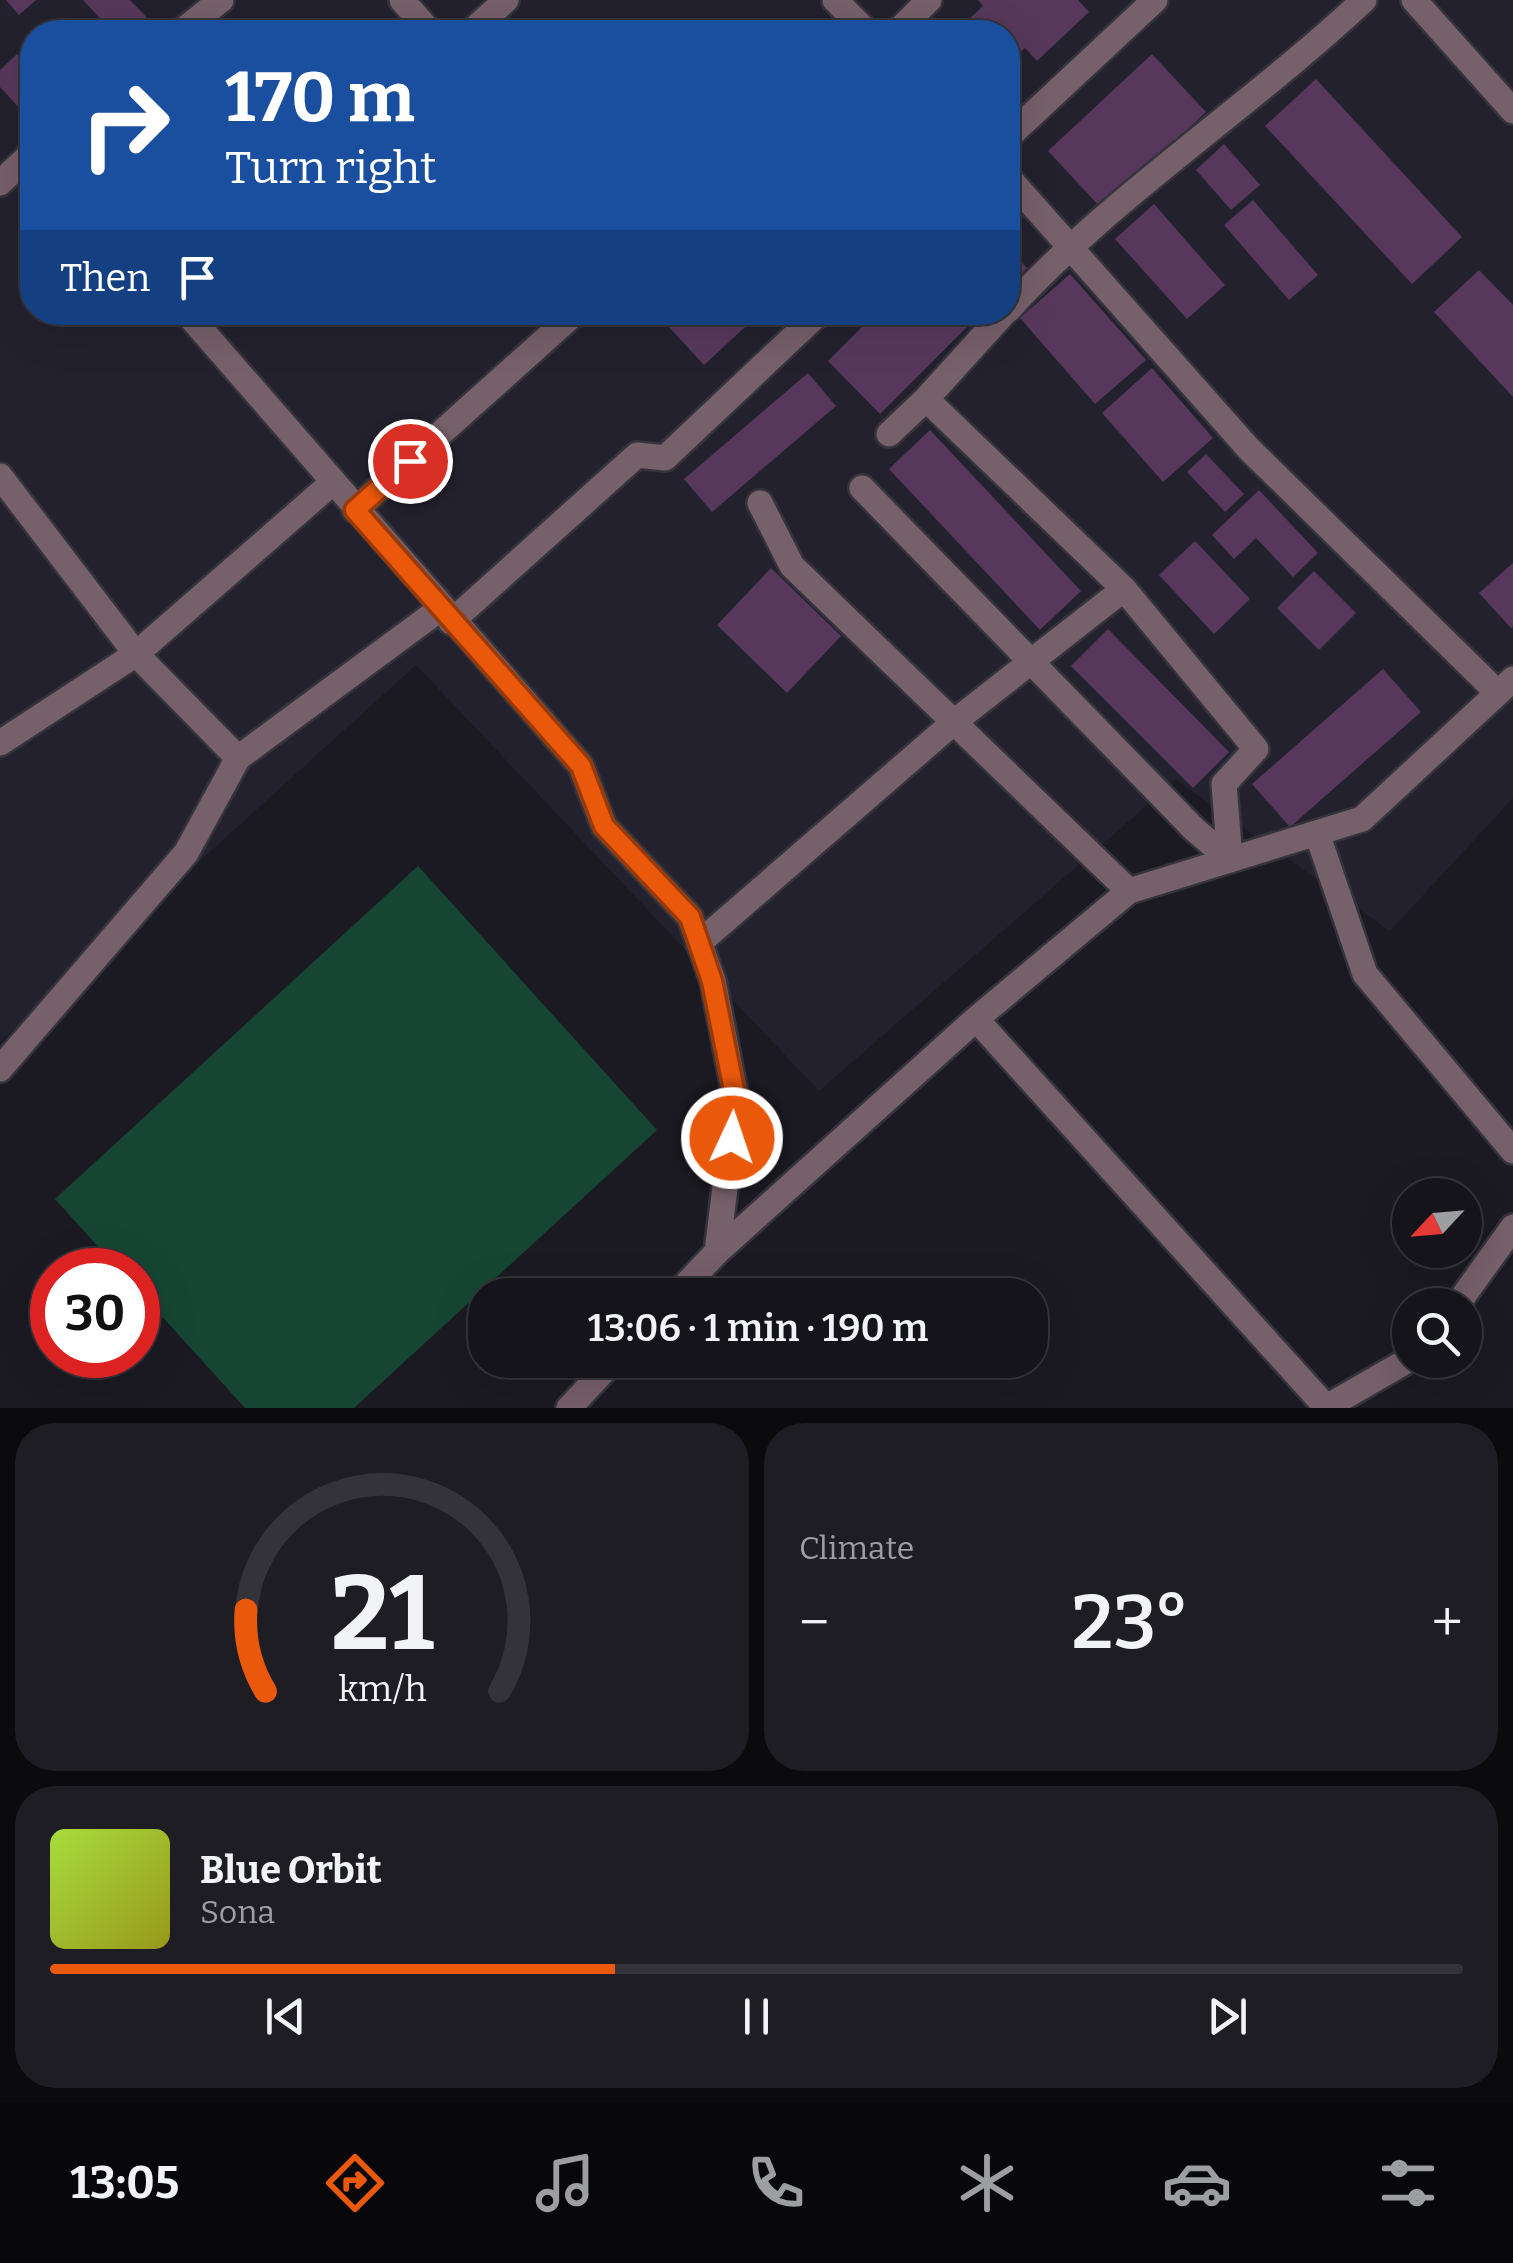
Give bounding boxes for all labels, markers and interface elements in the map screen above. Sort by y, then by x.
text: 170 m [225,56,415,140]
icon: right [60,60,190,190]
text: Turn right [225,141,437,195]
icon: arrive [170,250,225,305]
text: Then [60,255,150,301]
pin [368,419,453,504]
icon: arrive [383,434,438,489]
position arrow [680,1086,784,1190]
north arrow [1392,1178,1482,1268]
map controls [1392,1178,1482,1378]
speed limit sign: 30 [30,1248,160,1378]
button: search [1392,1288,1482,1378]
text: 13:06 · 1 min · 190 m [588,1305,928,1351]
text: Climate [799,1529,914,1567]
text: 21 [330,1552,434,1677]
text: 23° [1071,1578,1189,1668]
text: − [799,1590,829,1656]
text: + [1432,1590,1463,1656]
text: km/h [338,1668,426,1710]
text: Blue Orbit [200,1847,382,1893]
text: Sona [200,1893,275,1931]
icon: previous [258,1989,313,2044]
icon: pause [729,1989,784,2044]
icon: next [1200,1989,1255,2044]
icon: directions [320,2148,390,2218]
icon: music [530,2148,600,2218]
icon: phone [741,2148,811,2218]
icon: climate [952,2148,1022,2218]
icon: car [1162,2148,1232,2218]
icon: filters [1373,2148,1443,2218]
text: 13:05 [70,2156,179,2210]

